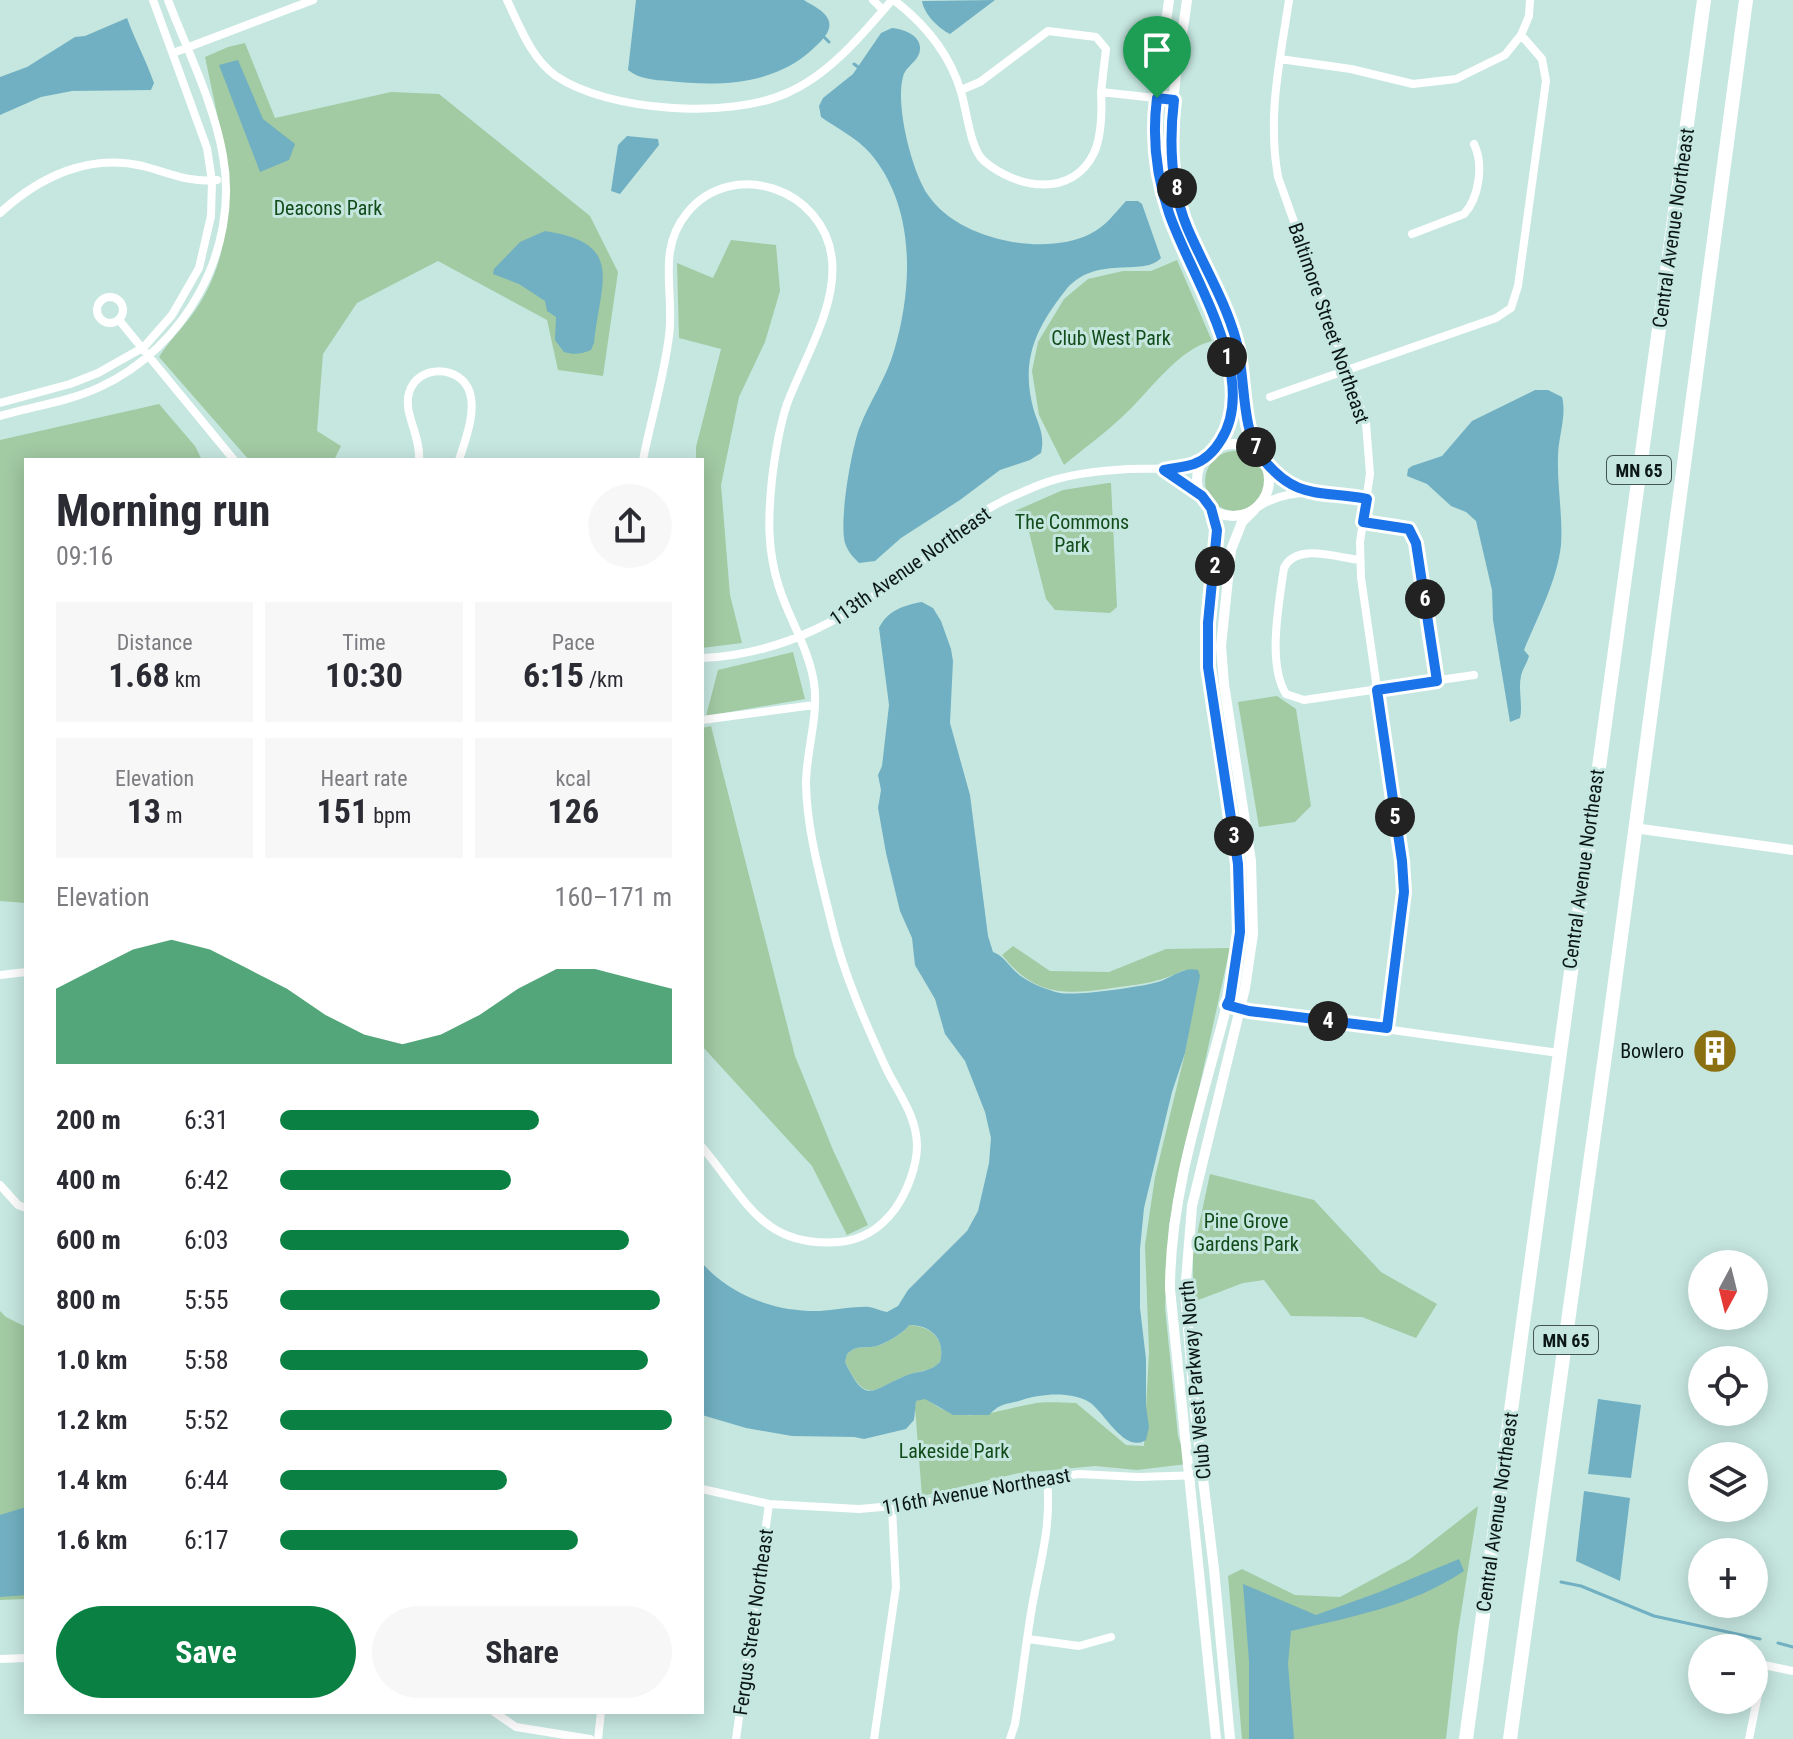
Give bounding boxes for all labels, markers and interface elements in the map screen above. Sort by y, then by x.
pin [1123,16,1191,98]
icon: arrive [1135,28,1179,72]
street label: Central Avenue Northeast [1647,126,1699,329]
pin: 8 [1157,168,1197,208]
text: 8 [1171,175,1183,200]
park label: Deacons Park [274,196,382,220]
street label: Baltimore Street Northeast [1283,220,1375,427]
park label: Club West Park [1051,326,1171,350]
pin: 1 [1207,337,1247,377]
text: 1 [1221,344,1233,369]
pin: 7 [1236,427,1276,467]
text: 7 [1250,434,1262,459]
road number: MN 65 [1607,456,1671,484]
button: share [588,484,672,568]
text: Morning run [56,485,270,537]
street label: 113th Avenue Northeast [825,501,995,630]
park label: The Commons Park [1015,510,1129,557]
text: 09:16 [56,541,113,571]
pin: 2 [1195,546,1235,586]
text: 2 [1209,553,1221,578]
pin: 6 [1405,579,1445,619]
text: 6 [1419,586,1431,611]
text: Distance [117,630,193,655]
text: Time [342,630,386,655]
text: Pace [552,630,595,655]
text: 1.68 [108,655,170,695]
text: 10:30 [325,655,403,695]
text: 6:15 [523,655,584,695]
text: km [170,667,201,692]
text: /km [584,667,624,692]
text: Elevation [115,766,194,791]
text: Heart rate [321,766,407,791]
text: kcal [556,766,591,791]
street label: Central Avenue Northeast [1557,767,1609,970]
text: 13 [127,791,161,831]
text: 151 [317,791,368,831]
text: 126 [548,791,599,831]
pin: 5 [1375,797,1415,837]
text: m [161,803,183,828]
text: bpm [368,803,411,828]
text: 5 [1389,804,1401,829]
pin: 3 [1214,816,1254,856]
text: 3 [1228,823,1240,848]
text: Elevation [56,882,150,912]
text: 160–171 m [555,882,672,912]
pin: 4 [1308,1001,1348,1041]
text: 4 [1322,1008,1334,1033]
building icon: Bowlero [1691,1027,1739,1075]
place label: Bowlero [1620,1039,1684,1063]
text: 200 m [56,1105,121,1135]
text: 6:31 [184,1105,229,1135]
text: 400 m [56,1165,121,1195]
text: 6:42 [184,1165,229,1195]
park label: Pine Grove Gardens Park [1193,1209,1299,1256]
text: 600 m [56,1225,121,1255]
text: 6:03 [184,1225,229,1255]
north arrow [1688,1250,1768,1330]
map controls [1688,1250,1768,1714]
street label: Club West Parkway North [1174,1280,1216,1480]
text: 800 m [56,1285,121,1315]
text: 5:55 [184,1285,229,1315]
road number: MN 65 [1534,1326,1598,1354]
text: 1.0 km [56,1345,128,1375]
text: 5:58 [184,1345,229,1375]
button: locate [1688,1346,1768,1426]
text: 1.2 km [56,1405,128,1435]
text: 5:52 [184,1405,229,1435]
street label: Central Avenue Northeast [1471,1410,1523,1613]
park label: Lakeside Park [899,1439,1009,1463]
button: layers [1688,1442,1768,1522]
street label: 116th Avenue Northeast [880,1463,1072,1519]
text: 1.4 km [56,1465,128,1495]
text: 6:44 [184,1465,229,1495]
text: 1.6 km [56,1525,128,1555]
text: 6:17 [184,1525,229,1555]
street label: Fergus Street Northeast [728,1527,778,1717]
button: + [1688,1538,1768,1618]
button: Save [56,1606,356,1698]
button: Share [372,1606,672,1698]
button: − [1688,1634,1768,1714]

